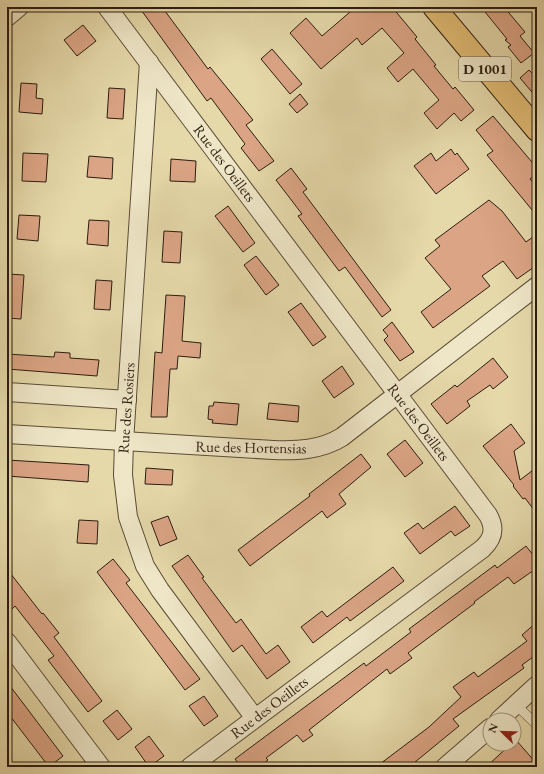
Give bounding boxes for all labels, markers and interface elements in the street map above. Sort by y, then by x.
road number: D 1001 [459,57,511,81]
street label: Rue des Oeillets [190,120,260,206]
street label: Rue des Rosiers [113,362,139,454]
street label: Rue des Oeillets [384,379,454,465]
street label: Rue des Hortensias [195,437,307,457]
street label: Rue des Oeillets [226,672,312,742]
north arrow [482,712,522,752]
text: N [485,721,501,735]

